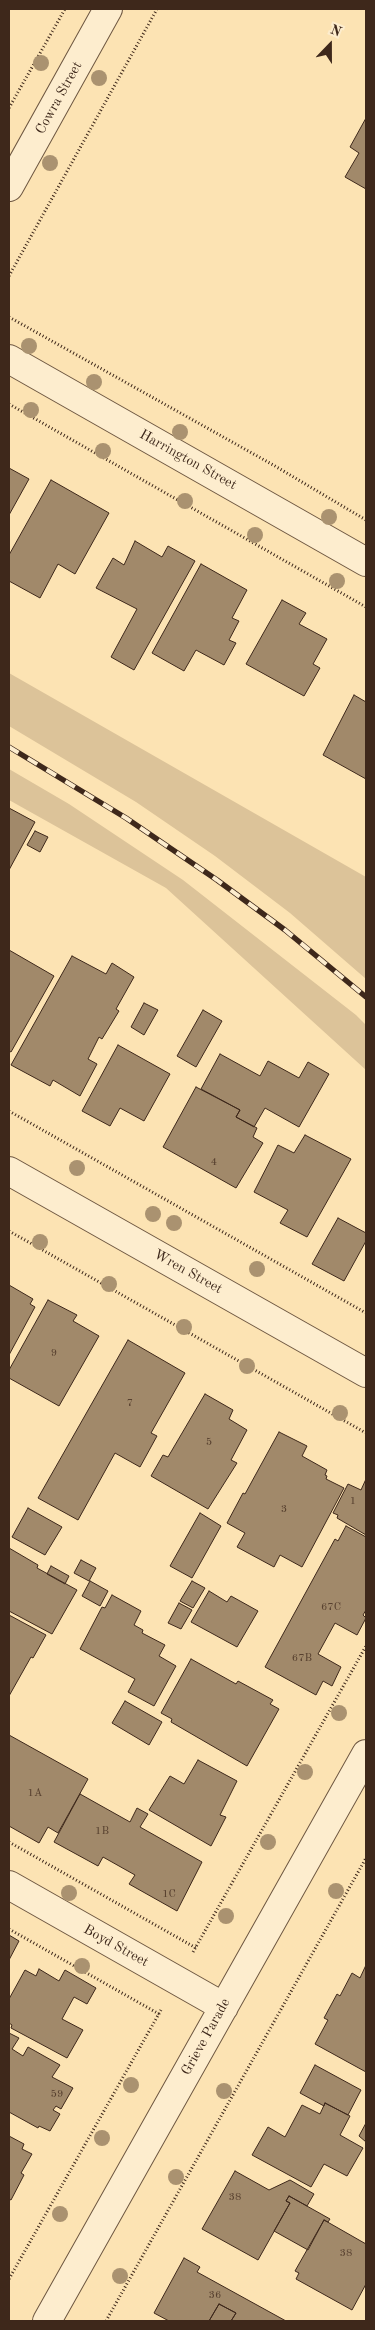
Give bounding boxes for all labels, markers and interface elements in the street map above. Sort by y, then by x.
north arrow [305,20,355,70]
text: N [328,23,343,40]
street label: Cowra Street [32,59,86,137]
street label: Harrington Street [136,426,240,494]
house number: 4 [211,1155,217,1169]
street label: Wren Street [151,1246,225,1298]
house number: 9 [51,1346,57,1360]
house number: 7 [127,1396,133,1410]
house number: 5 [206,1435,212,1449]
house number: 1 [350,1494,356,1508]
house number: 3 [281,1502,287,1516]
house number: 67C [321,1600,341,1614]
house number: 67B [292,1651,312,1665]
house number: 1A [28,1786,42,1800]
house number: 1B [95,1824,109,1838]
house number: 1C [162,1887,176,1901]
street label: Boyd Street [81,1921,151,1971]
street label: Grieve Parade [178,1996,234,2078]
house number: 59 [51,2087,63,2101]
house number: 38 [229,2190,241,2204]
house number: 38 [340,2246,352,2260]
house number: 36 [209,2288,221,2302]

